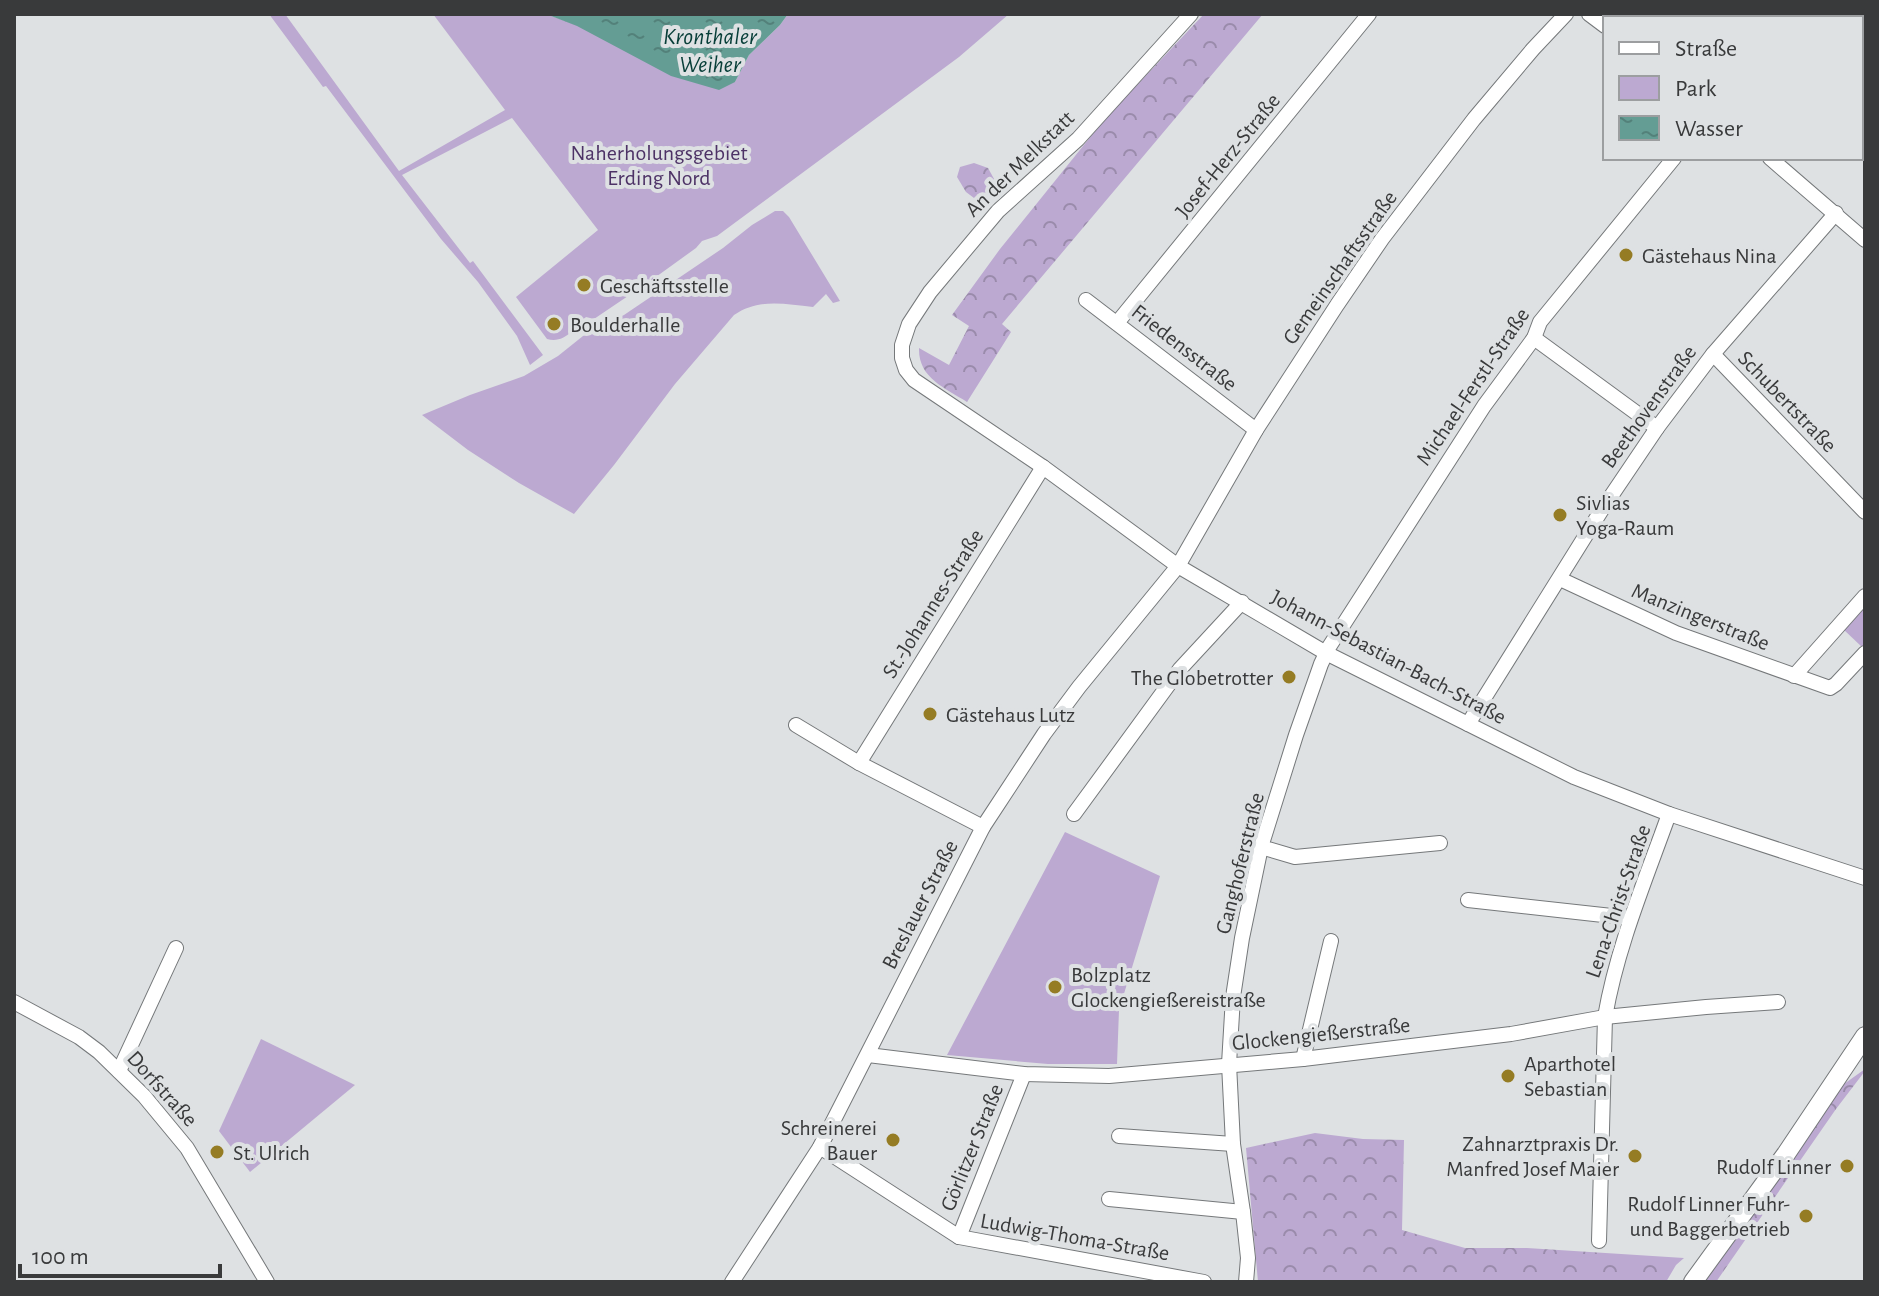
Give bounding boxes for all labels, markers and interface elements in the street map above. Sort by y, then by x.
legend [1603,16,1863,160]
water label: Kronthaler Weiher [663,25,758,77]
text: Straße [1675,37,1737,61]
text: Park [1675,77,1716,101]
street label: Josef-Herz-Straße [1171,89,1284,222]
street label: An der Melkstatt [961,107,1078,221]
text: Wasser [1675,117,1743,141]
park label: Naherholungsgebiet Erding Nord [571,142,748,189]
street label: Gemeinschaftsstraße [1279,187,1401,348]
place label: Gästehaus Nina [1642,245,1777,267]
marker: Gästehaus Nina [1617,246,1635,264]
place label: Geschäftsstelle [600,275,729,297]
marker: Geschäftsstelle [575,276,593,294]
street label: Friedensstraße [1128,300,1241,396]
street label: Michael-Ferstl-Straße [1412,304,1534,469]
place label: Boulderhalle [570,314,680,336]
marker: Boulderhalle [545,315,563,333]
street label: Beethovenstraße [1597,341,1701,472]
street label: Schubertstraße [1734,347,1841,457]
place label: Sivlias Yoga-Raum [1576,492,1674,539]
marker: Sivlias Yoga-Raum [1551,506,1569,524]
street label: St.-Johannes-Straße [878,525,987,682]
street label: Manzingerstraße [1629,579,1773,655]
street label: Johann-Sebastian-Bach-Straße [1267,586,1510,728]
place label: The Globetrotter [1131,667,1273,689]
marker: The Globetrotter [1280,668,1298,686]
place label: Gästehaus Lutz [946,704,1075,726]
marker: Gästehaus Lutz [921,705,939,723]
street label: Ganghoferstraße [1212,790,1268,936]
street label: Lena-Christ-Straße [1581,822,1655,981]
street label: Breslauer Straße [878,836,962,972]
place label: Bolzplatz Glockengießereistraße [1071,964,1266,1011]
marker: Bolzplatz Glockengießereistraße [1046,978,1064,996]
street label: Glockengießerstraße [1231,1014,1411,1054]
street label: Dorfstraße [123,1047,202,1131]
place label: Aparthotel Sebastian [1524,1053,1616,1100]
marker: Aparthotel Sebastian [1499,1067,1517,1085]
street label: Görlitzer Straße [937,1081,1007,1214]
place label: Schreinerei Bauer [781,1117,877,1164]
marker: Schreinerei Bauer [884,1131,902,1149]
place label: Zahnarztpraxis Dr. Manfred Josef Maier [1446,1133,1619,1180]
place label: St. Ulrich [233,1142,310,1164]
marker: St. Ulrich [208,1143,226,1161]
marker: Zahnarztpraxis Dr. Manfred Josef Maier [1626,1147,1644,1165]
place label: Rudolf Linner [1716,1156,1831,1178]
marker: Rudolf Linner [1838,1157,1856,1175]
place label: Rudolf Linner Fuhr- und Baggerbetrieb [1627,1193,1790,1240]
marker: Rudolf Linner Fuhr- und Baggerbetrieb [1797,1207,1815,1225]
street label: Ludwig-Thoma-Straße [979,1210,1171,1264]
scale bar [20,1228,220,1278]
text: 100 m [32,1245,89,1269]

